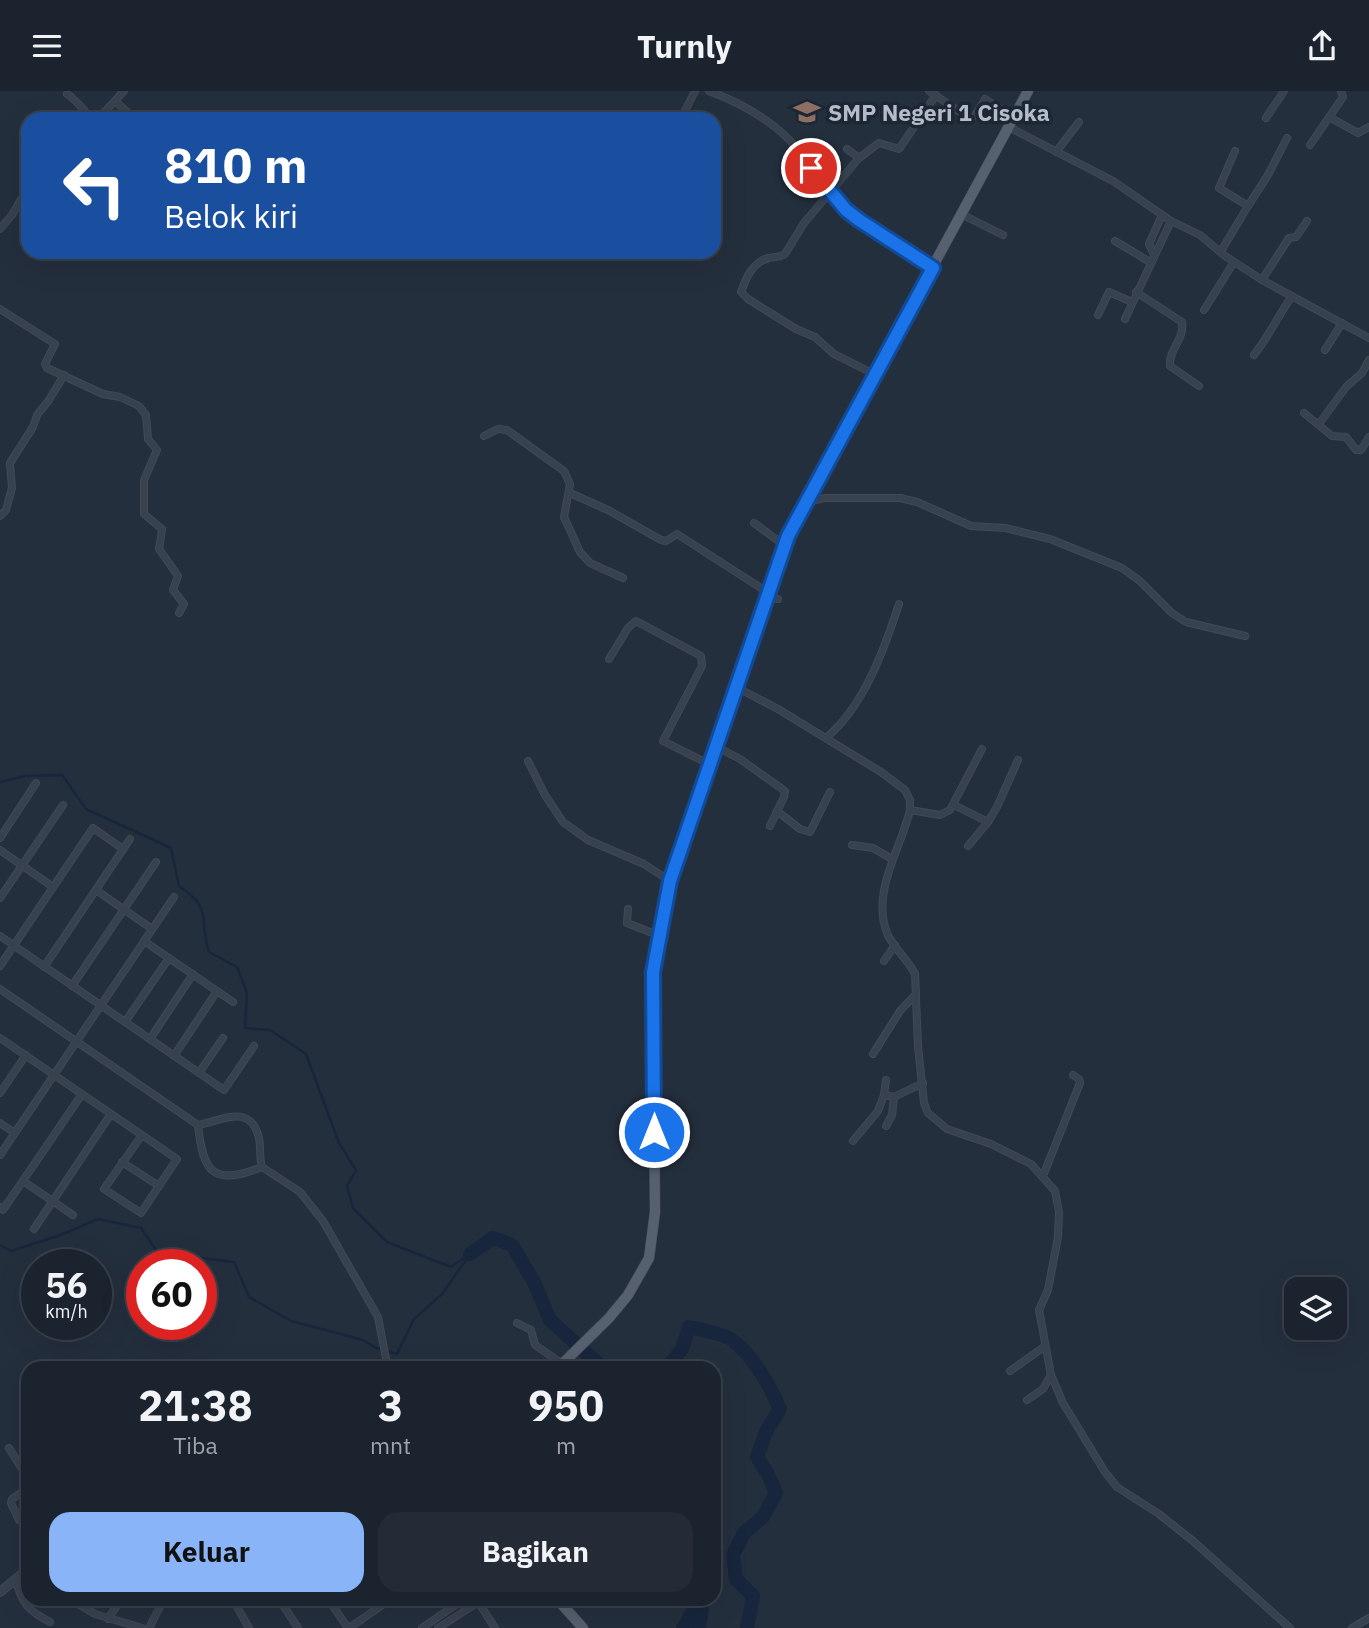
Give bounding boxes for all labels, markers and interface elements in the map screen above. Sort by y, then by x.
text: Turnly [637,25,732,67]
icon: menu [28,27,66,65]
icon: share [1303,27,1341,65]
school or university icon: SMP Negeri 1 Cisoka [792,97,822,127]
place label: SMP Negeri 1 Cisoka [828,97,1050,127]
text: 810 m [164,133,308,196]
pin [781,138,841,198]
icon: left [49,140,140,231]
icon: arrive [792,149,830,187]
text: Belok kiri [164,195,298,237]
position arrow [617,1095,691,1169]
speed limit sign: 60 [126,1249,217,1340]
text: 56 [45,1262,88,1308]
map controls [1284,1277,1347,1340]
button: layers [1284,1277,1347,1340]
text: km/h [45,1300,88,1323]
text: 21:38 [138,1378,253,1433]
text: 3 [378,1378,403,1433]
text: 950 [528,1378,604,1433]
text: Tiba [173,1430,218,1460]
text: mnt [370,1430,411,1460]
text: m [556,1430,576,1460]
button: Keluar [49,1512,364,1592]
button: Bagikan [378,1512,693,1592]

